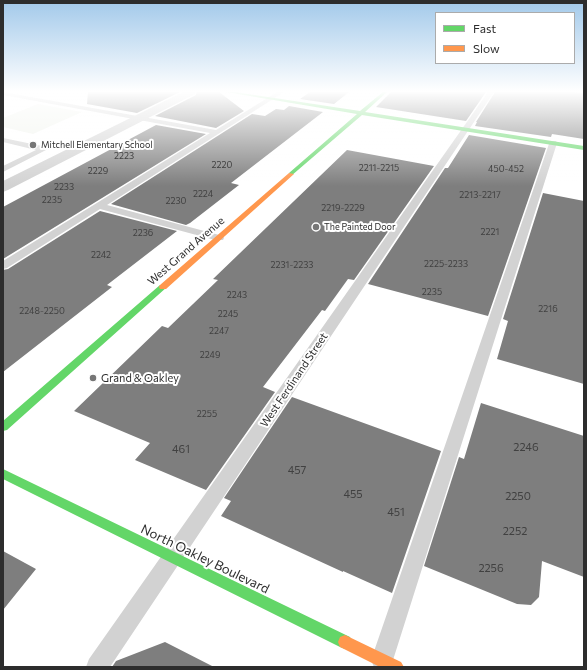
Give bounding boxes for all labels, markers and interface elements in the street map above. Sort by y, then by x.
legend [435,12,575,64]
text: Fast [473,21,496,35]
text: Slow [473,41,500,55]
marker: Mitchell Elementary School [28,140,38,150]
place label: Mitchell Elementary School [41,140,153,150]
house number: 2223 [114,151,134,161]
house number: 2220 [212,160,232,170]
house number: 2211-2215 [359,163,399,173]
house number: 450-452 [488,164,524,174]
house number: 2229 [88,166,108,176]
house number: 2233 [54,182,74,192]
house number: 2224 [193,189,213,199]
house number: 2213-2217 [459,190,501,200]
house number: 2235 [42,195,62,205]
house number: 2230 [166,196,186,206]
house number: 2219-2229 [321,203,365,213]
street label: West Grand Avenue [145,214,227,288]
marker: The Painted Door [311,222,321,232]
place label: The Painted Door [324,222,395,232]
house number: 2221 [481,227,499,237]
house number: 2236 [133,228,153,238]
house number: 2242 [91,250,111,260]
house number: 2225-2233 [424,259,468,269]
house number: 2231-2233 [271,260,313,270]
house number: 2235 [422,287,442,297]
house number: 2243 [227,290,247,300]
house number: 2216 [538,304,558,314]
house number: 2248-2250 [19,306,65,316]
house number: 2245 [218,309,238,319]
house number: 2247 [209,326,229,336]
street label: West Ferdinand Street [257,330,331,430]
house number: 2249 [200,350,220,360]
place label: Grand & Oakley [101,371,179,385]
marker: Grand & Oakley [88,373,98,383]
house number: 2255 [197,409,217,419]
house number: 2246 [513,440,539,454]
house number: 461 [172,442,190,456]
house number: 457 [288,463,306,477]
house number: 455 [343,487,363,501]
house number: 2250 [505,489,531,503]
house number: 451 [387,505,405,519]
street label: North Oakley Boulevard [138,521,272,597]
house number: 2252 [503,524,527,538]
house number: 2256 [478,561,504,575]

